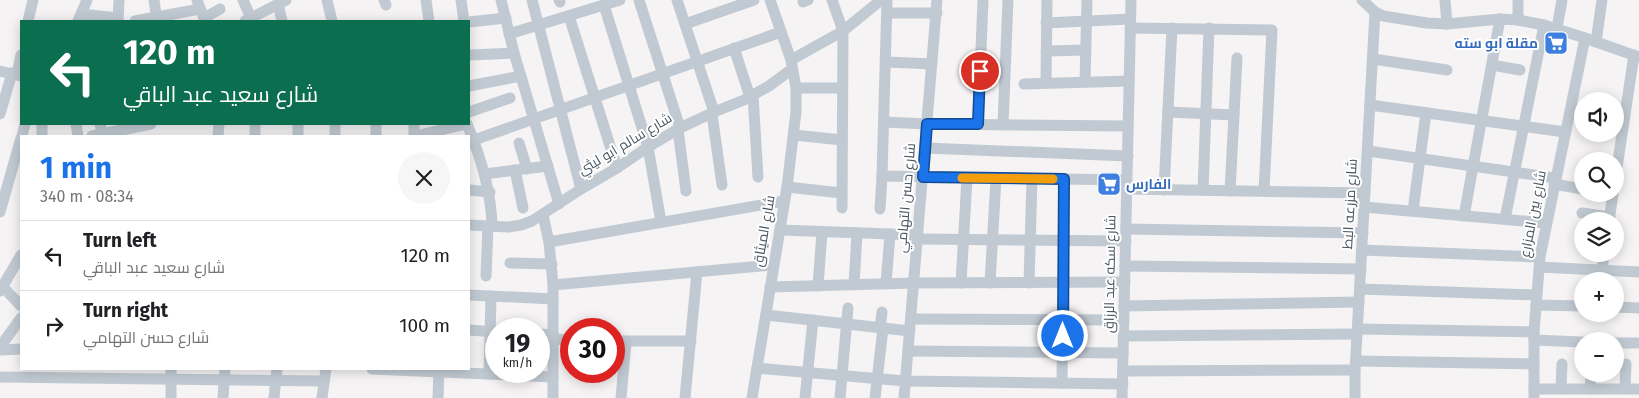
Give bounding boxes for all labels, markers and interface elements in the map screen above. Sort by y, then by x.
supermarket icon: مقلة ابو سته [1543,30,1569,56]
text: 120 m [123,31,216,73]
place label: مقلة ابو سته [1455,35,1538,52]
icon: left [40,40,105,105]
pin [959,50,1001,92]
icon: arrive [966,57,994,85]
text: شارع سعيد عبد الباقي [123,81,318,108]
map controls [1574,92,1624,382]
button: sound [1574,92,1624,142]
street label: شارع سالم ابو ليثي [575,109,676,181]
street label: شارع حسن التهامي [893,142,922,254]
text: 1 min [40,150,112,186]
button: close [398,152,450,204]
button: search [1574,152,1624,202]
street label: شارع مزرعه البط [1339,158,1361,250]
street label: شارع بين المزارع [1516,169,1550,259]
supermarket icon: الفارس [1096,171,1122,197]
place label: الفارس [1126,176,1171,193]
text: 340 m · 08:34 [40,187,134,206]
street label: شارع الميثاق [749,194,779,268]
button: layers [1574,212,1624,262]
street label: شارع سكه عبد الرزاق [1100,215,1120,333]
text: Turn left [83,229,157,252]
icon: left [40,242,68,270]
text: 120 m [400,244,450,267]
text: شارع سعيد عبد الباقي [83,258,225,277]
button: + [1574,272,1624,322]
text: Turn right [83,299,168,322]
position arrow [1036,309,1088,361]
icon: right [40,312,68,340]
text: 100 m [399,314,450,337]
speed limit sign: 30 [560,318,625,383]
text: شارع حسن التهامي [83,328,209,347]
text: 19 [505,329,530,359]
button: − [1574,332,1624,382]
text: km/h [503,356,532,370]

